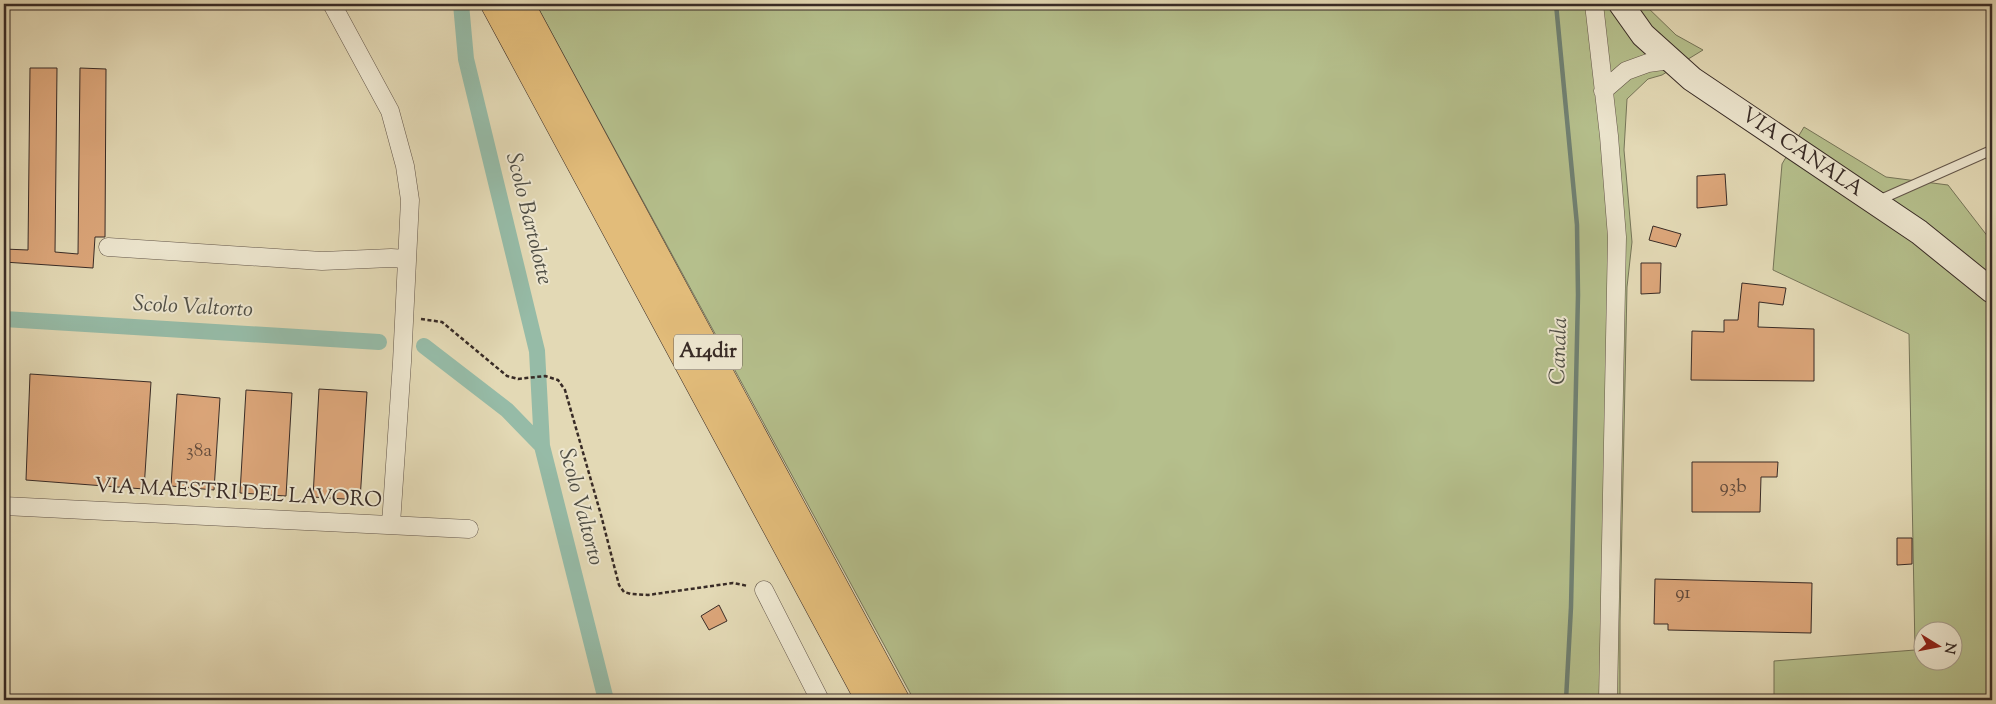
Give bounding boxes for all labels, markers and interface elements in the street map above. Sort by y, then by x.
street label: VIA CANALA [1734,101,1869,205]
water label: Scolo Bartolotte [496,150,560,288]
water label: Scolo Valtorto [132,289,254,327]
water label: Canala [1543,317,1577,385]
road number: A14dir [674,334,742,370]
house number: 38a [186,438,212,465]
water label: Scolo Valtorto [549,445,611,569]
street label: VIA MAESTRI DEL LAVORO [93,471,383,517]
house number: 93b [1719,474,1747,501]
house number: 91 [1675,580,1691,607]
north arrow [1914,622,1964,672]
text: N [1938,641,1960,655]

